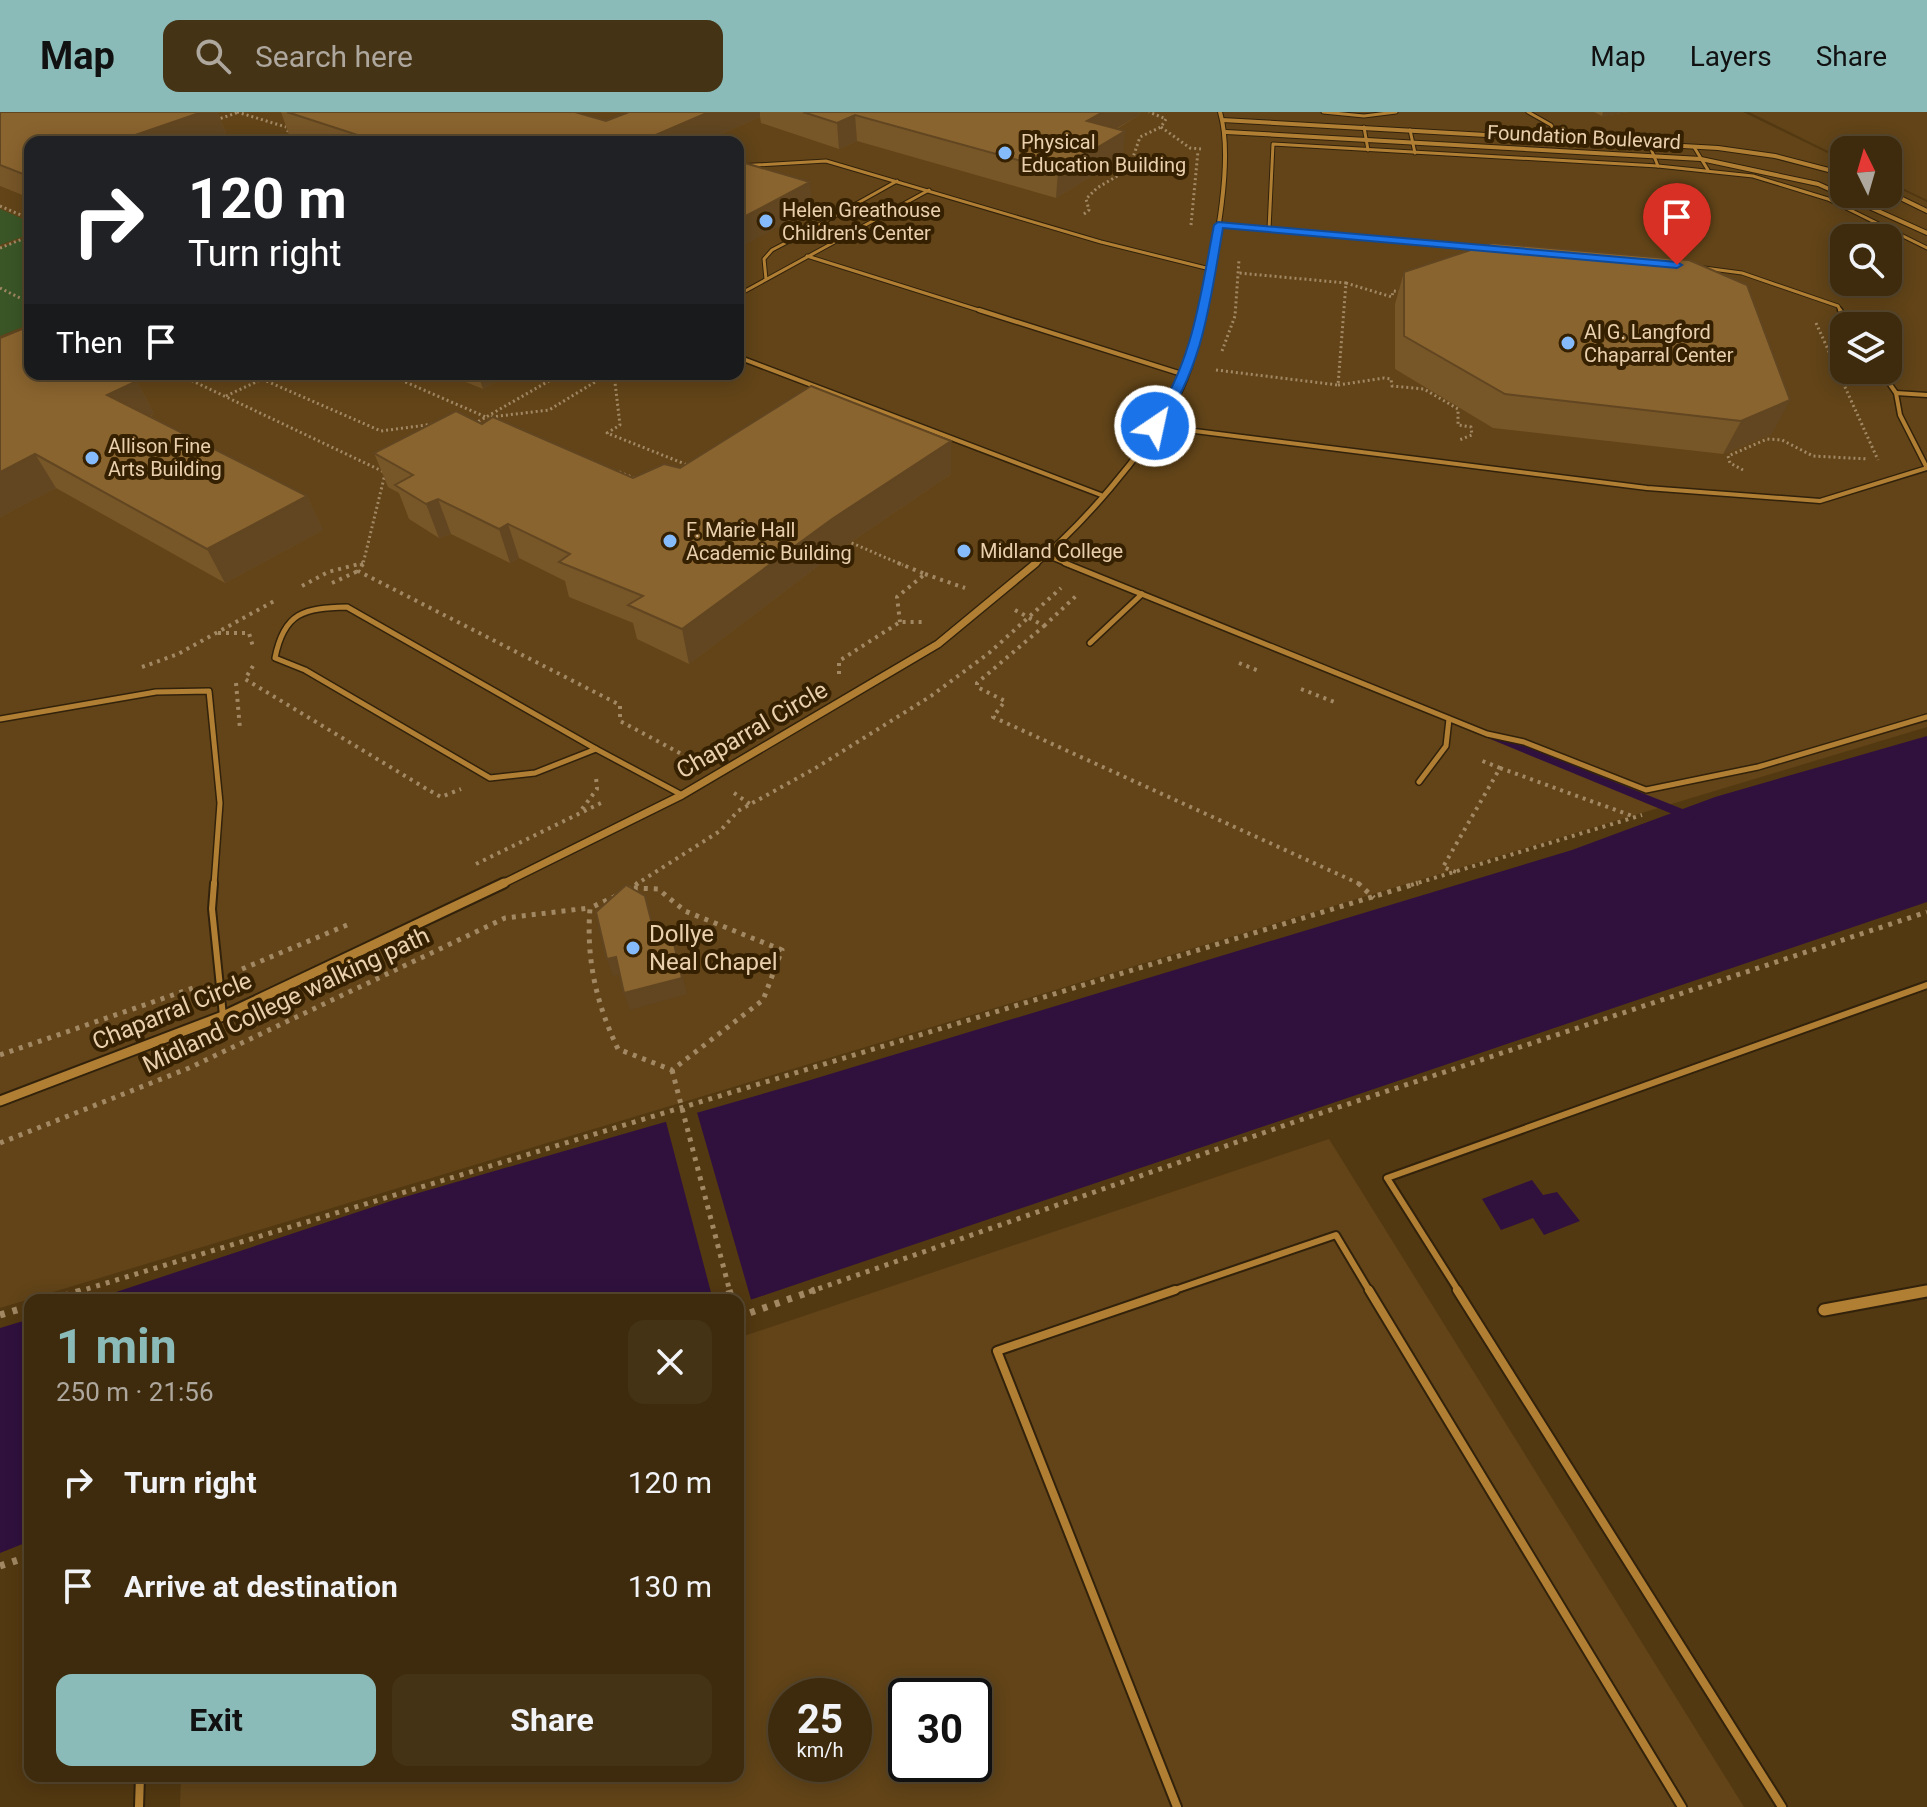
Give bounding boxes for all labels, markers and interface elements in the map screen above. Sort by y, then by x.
search box [163,20,723,92]
text: Map [40,34,115,78]
icon: search [191,34,235,78]
text: Search here [255,39,413,74]
text: Map [1590,40,1646,73]
text: Layers [1690,40,1772,73]
text: Share [1816,40,1887,73]
street label: Foundation Boulevard [1487,120,1681,154]
place label: Physical Education Building [1021,130,1186,177]
north arrow [1830,136,1902,208]
map controls [1830,136,1902,384]
marker: Physical Education Building [996,144,1014,162]
text: 120 m [188,166,347,232]
icon: right [56,168,160,272]
pin [1643,183,1711,265]
icon: arrive [1655,195,1699,239]
place label: Helen Greathouse Children's Center [782,198,941,245]
marker: Helen Greathouse Children's Center [757,212,775,230]
button: search [1830,224,1902,296]
text: Turn right [188,233,341,275]
button: layers [1830,312,1902,384]
icon: arrive [139,320,183,364]
place label: Al G. Langford Chaparral Center [1584,320,1734,367]
text: Then [56,325,123,360]
marker: Al G. Langford Chaparral Center [1559,334,1577,352]
position arrow [1113,384,1197,468]
place label: Allison Fine Arts Building [108,434,222,481]
marker: Allison Fine Arts Building [83,449,101,467]
place label: F. Marie Hall Academic Building [686,518,852,565]
marker: F. Marie Hall Academic Building [661,532,679,550]
place label: Midland College [980,539,1123,563]
marker: Midland College [955,542,973,560]
street label: Chaparral Circle [672,675,832,785]
place label: Dollye Neal Chapel [649,920,778,976]
street label: Midland College walking path [138,921,434,1079]
marker: Dollye Neal Chapel [624,939,642,957]
street label: Chaparral Circle [88,966,256,1056]
text: 1 min [56,1318,177,1375]
button: close [628,1320,712,1404]
text: 250 m · 21:56 [56,1377,214,1407]
icon: right [56,1460,100,1504]
text: Turn right [124,1465,257,1500]
text: 120 m [628,1465,712,1500]
icon: arrive [56,1564,100,1608]
text: Arrive at destination [124,1569,398,1604]
text: 130 m [628,1569,712,1604]
button: Exit [56,1674,376,1766]
button: Share [392,1674,712,1766]
speed limit sign: 30 [888,1678,992,1782]
text: 25 [797,1696,843,1743]
text: km/h [797,1738,843,1762]

